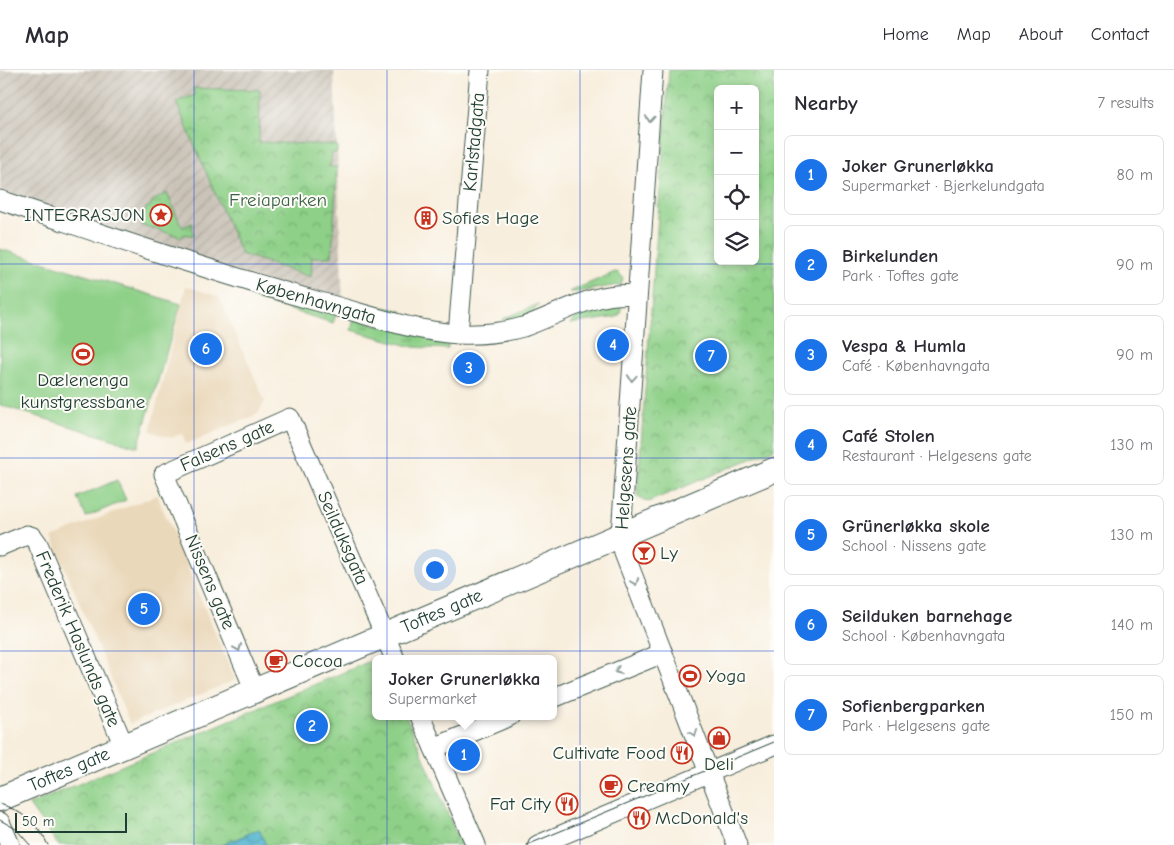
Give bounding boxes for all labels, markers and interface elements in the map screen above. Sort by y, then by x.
text: Map [25,21,69,49]
text: Home [882,24,929,45]
text: Map [957,24,991,45]
text: About [1019,24,1063,45]
text: Contact [1091,24,1149,45]
map controls [714,85,759,265]
button: + [714,85,759,130]
text: Nearby [794,91,858,115]
street label: Karlstadgata [459,92,489,192]
text: 7 results [1097,94,1154,112]
one-way arrow [644,115,655,123]
button: − [714,130,759,175]
text: Joker Grunerløkka [842,155,994,177]
text: 1 [808,166,814,184]
text: 80 m [1116,166,1153,184]
button: locate [714,175,759,220]
text: Supermarket · Bjerkelundgata [842,177,1045,195]
park label: Freiaparken [229,189,327,211]
place icon: INTEGRASJON [149,203,173,227]
place label: INTEGRASJON [24,204,145,226]
building icon: Sofies Hage [414,206,438,230]
place label: Sofies Hage [442,207,539,229]
button: layers [714,220,759,265]
text: Birkelunden [842,245,938,267]
text: 2 [807,256,815,274]
text: 90 m [1116,256,1153,274]
text: Park · Toftes gate [842,267,959,285]
street label: Københavngata [253,273,379,329]
pin: 4 [597,326,629,364]
pin: 6 [190,330,222,368]
text: Vespa & Humla [842,335,966,357]
pin: 7 [695,337,727,375]
sports icon: Dælenenga kunstgressbane [71,342,95,366]
text: 3 [807,346,815,364]
text: 90 m [1116,346,1153,364]
pin: 3 [453,349,485,387]
text: Café · Københavngata [842,357,990,375]
place label: Dælenenga kunstgressbane [21,369,145,413]
one-way arrow [627,374,638,382]
street label: Helgesens gate [611,406,641,530]
street label: Falsens gate [177,416,277,476]
text: Café Stolen [842,425,935,447]
text: 4 [807,436,815,454]
text: 130 m [1110,436,1153,454]
text: Restaurant · Helgesens gate [842,447,1032,465]
street label: Seilduksgata [313,488,373,588]
text: Grünerløkka skole [842,515,990,537]
text: 5 [807,526,815,544]
text: 130 m [1110,526,1153,544]
street label: Nissens gate [180,531,240,633]
text: School · Nissens gate [842,537,986,555]
bar icon: Ly [632,541,656,565]
place label: Ly [660,542,679,564]
street label: Frederik Haslunds gate [31,548,125,730]
your location [422,557,448,583]
one-way arrow [629,577,639,586]
street label: Toftes gate [398,584,486,638]
pin: 5 [128,590,160,628]
text: Seilduken barnehage [842,605,1012,627]
text: 6 [807,616,815,634]
text: 140 m [1111,616,1153,634]
text: School · Københavngata [842,627,1005,645]
one-way arrow [231,643,242,652]
cafe icon: Cocoa [264,649,288,673]
place label: Cocoa [292,650,343,672]
popup [372,655,557,720]
sports icon: Yoga [678,664,702,688]
one-way arrow [614,665,623,676]
place label: Yoga [706,665,746,687]
text: Joker Grunerløkka [389,668,540,690]
text: Supermarket [389,690,476,708]
text: Sofienbergparken [842,695,985,717]
text: 7 [807,706,815,724]
text: 150 m [1110,706,1153,724]
pin: 2 [296,707,328,745]
text: Park · Helgesens gate [842,717,990,735]
shop icon: Deli [707,726,731,750]
one-way arrow [688,729,698,737]
pin: 1 [448,736,480,774]
restaurant icon: Cultivate Food [670,741,694,765]
place label: Cultivate Food [553,742,666,764]
street label: Toftes gate [25,743,113,797]
place label: Deli [704,753,734,775]
cafe icon: Creamy [599,774,623,798]
place label: Creamy [627,775,690,797]
restaurant icon: Fat City [555,792,579,816]
place label: Fat City [490,793,552,815]
restaurant icon: McDonald's [627,806,651,830]
place label: McDonald's [655,807,748,829]
scale bar [15,810,128,833]
text: 50 m [22,813,54,830]

